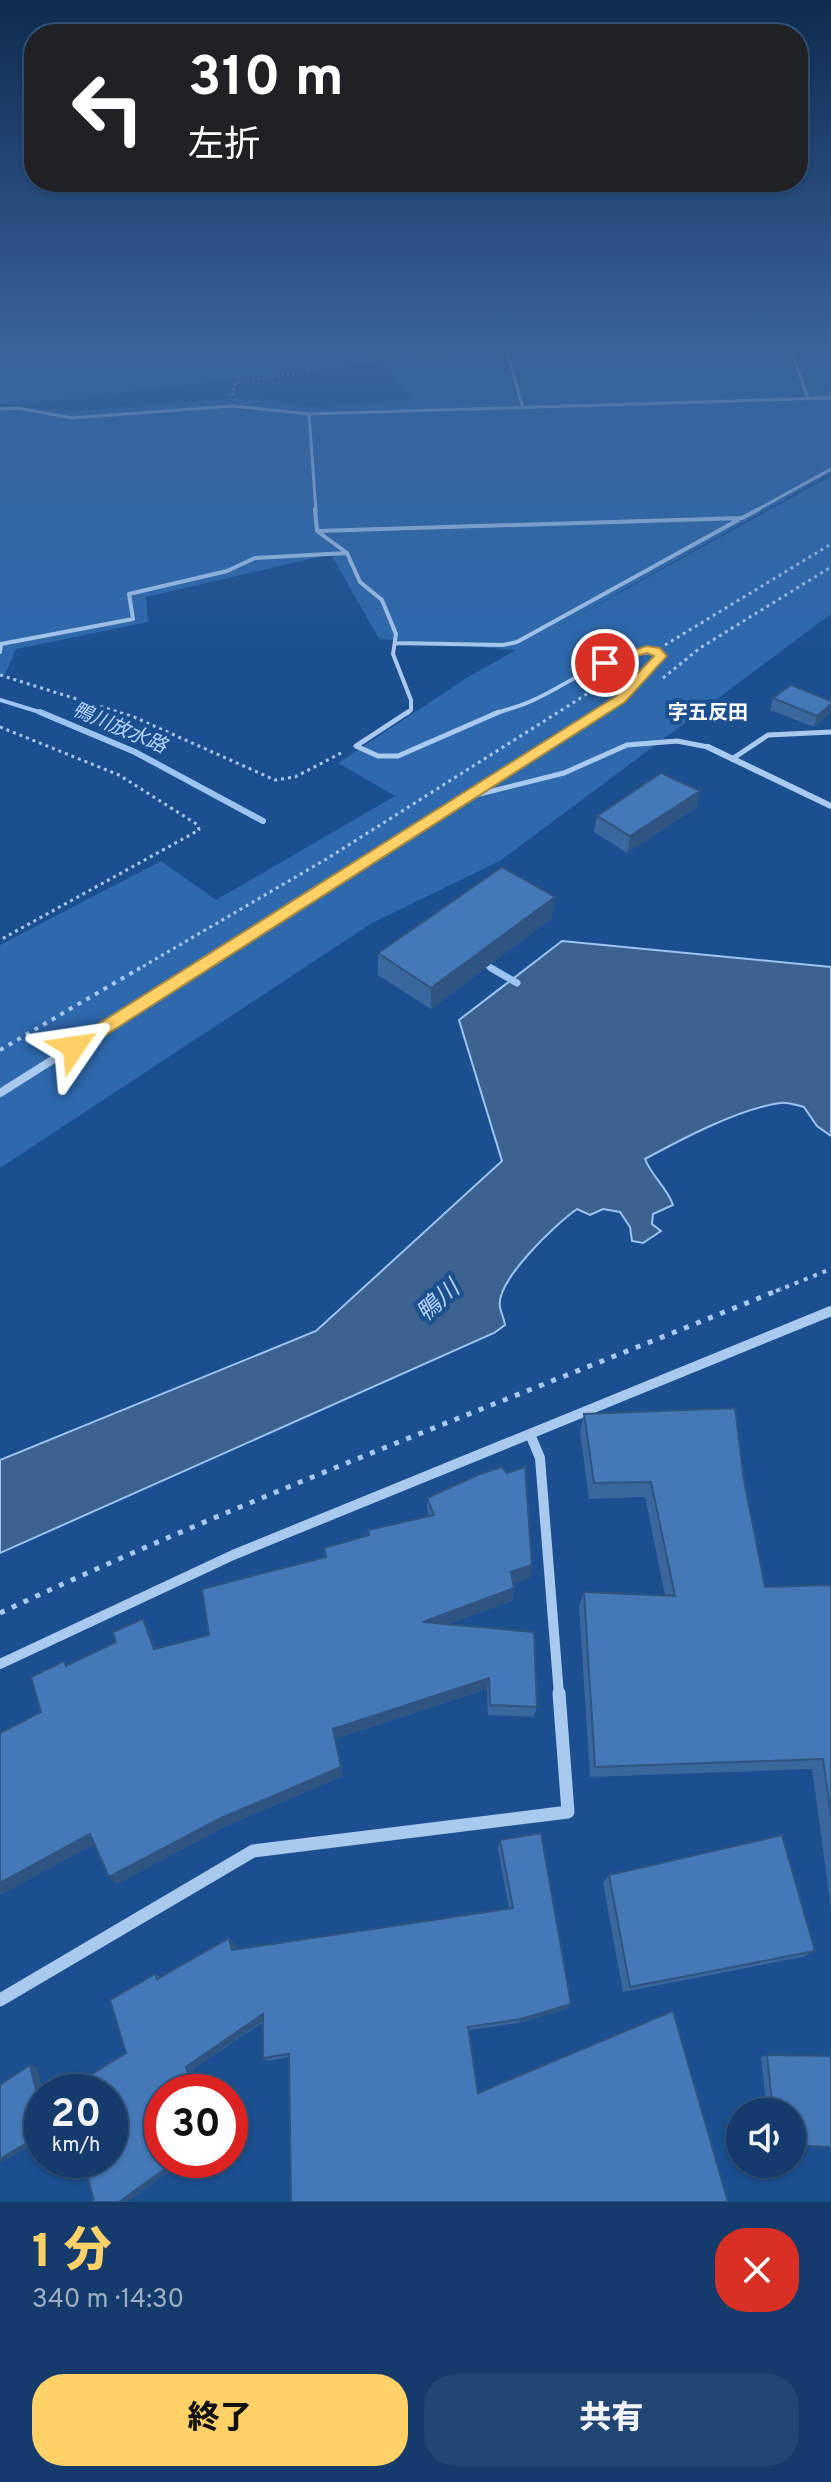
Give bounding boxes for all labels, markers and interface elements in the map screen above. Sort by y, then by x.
text: 310 m [188,45,344,115]
icon: left [56,56,160,160]
text: 左折 [188,124,260,170]
pin [571,629,639,697]
icon: arrive [583,641,627,685]
water label: 鴨川放水路 [68,697,172,761]
district label: 字五反田 [668,701,748,727]
position arrow [32,1005,116,1089]
water label: 鴨川 [411,1273,469,1329]
speed limit sign: 30 [144,2074,248,2178]
text: 20 [51,2091,101,2141]
map controls [726,2098,806,2178]
button: sound [726,2098,806,2178]
text: km/h [52,2133,100,2159]
text: 1 分 [32,2224,112,2284]
button: close [715,2228,799,2312]
text: 340 m · 14:30 [32,2284,184,2317]
button: 終了 [32,2374,408,2466]
button: 共有 [424,2374,799,2466]

